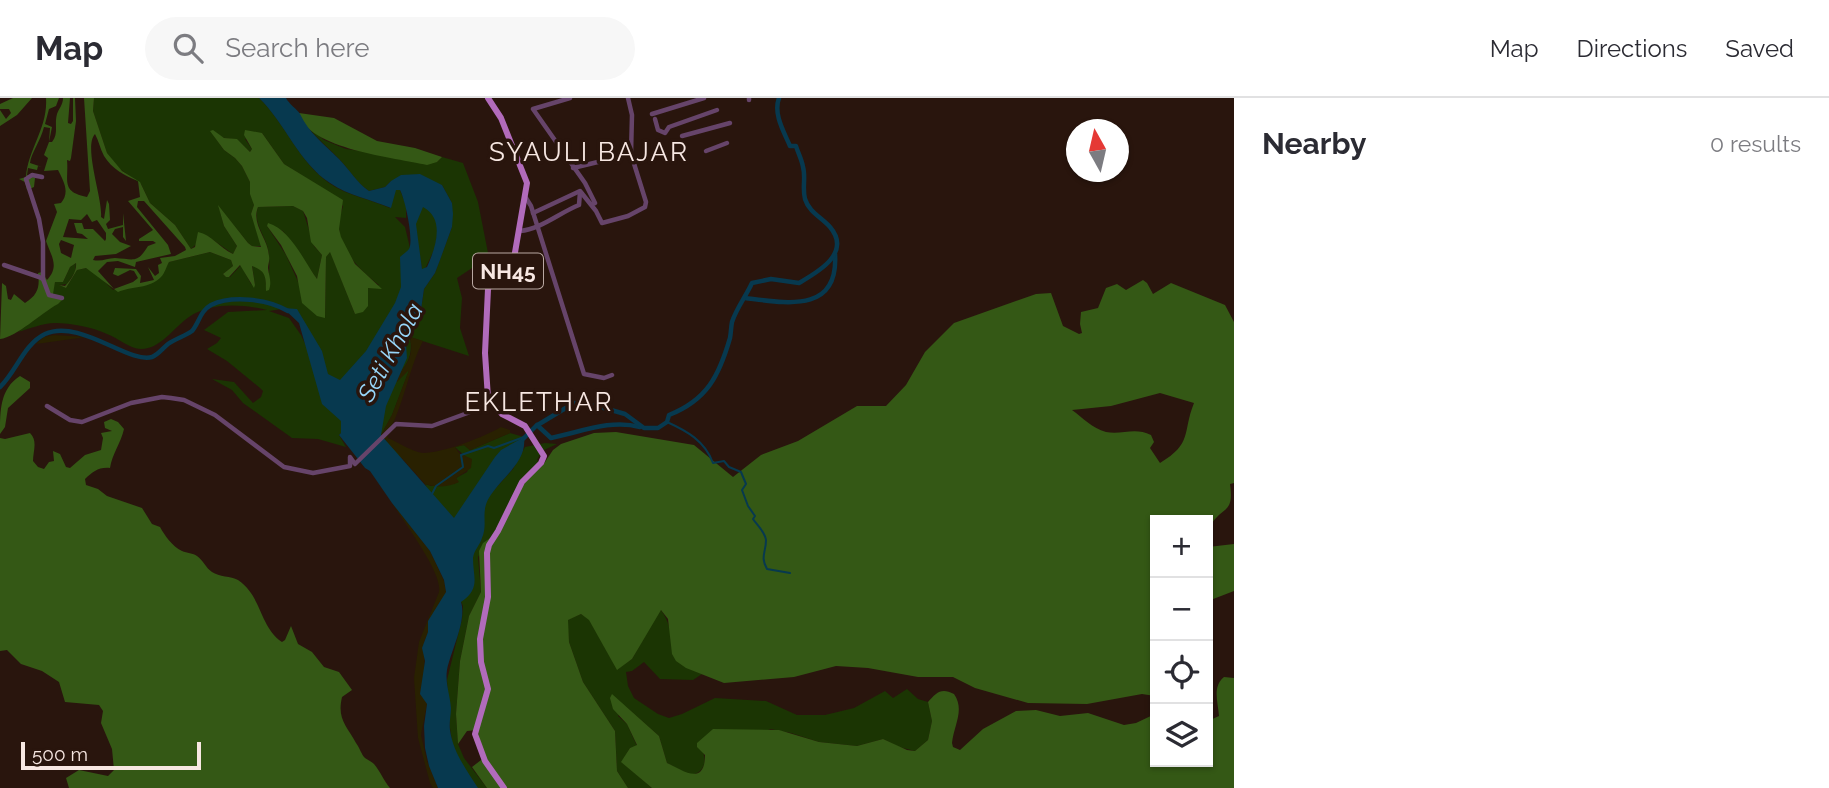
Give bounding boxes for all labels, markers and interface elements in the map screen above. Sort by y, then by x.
search box [145,17,635,80]
text: Map [35,29,103,68]
icon: search [169,29,207,67]
text: Search here [225,33,370,63]
text: Map [1490,34,1539,63]
text: Directions [1577,34,1687,63]
text: Saved [1725,34,1794,63]
north arrow [1066,119,1129,182]
text: Nearby [1262,126,1366,161]
text: 0 results [1710,130,1801,157]
district label: SYAULI BAJAR [489,137,689,167]
road number: NH45 [473,254,543,288]
water label: Seti Khola [351,298,429,407]
district label: EKLETHAR [464,387,614,417]
map controls [1150,515,1213,767]
button: + [1150,515,1213,578]
button: − [1150,578,1213,641]
button: locate [1150,641,1213,704]
button: layers [1150,704,1213,767]
scale bar [21,739,201,771]
text: 500 m [32,743,88,765]

